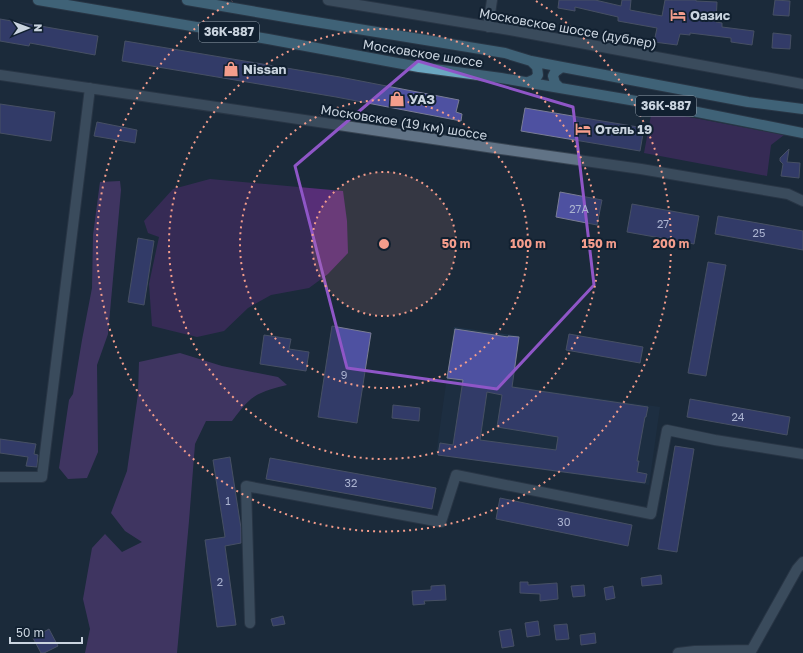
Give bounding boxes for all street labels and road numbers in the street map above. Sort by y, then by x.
street label: Московское шоссе (дублер) [478,4,658,52]
road number: 36К-887 [199,22,259,42]
street label: Московское шоссе [362,36,484,70]
road number: 36К-887 [636,96,696,116]
street label: Московское (19 км) шоссе [319,101,489,143]

